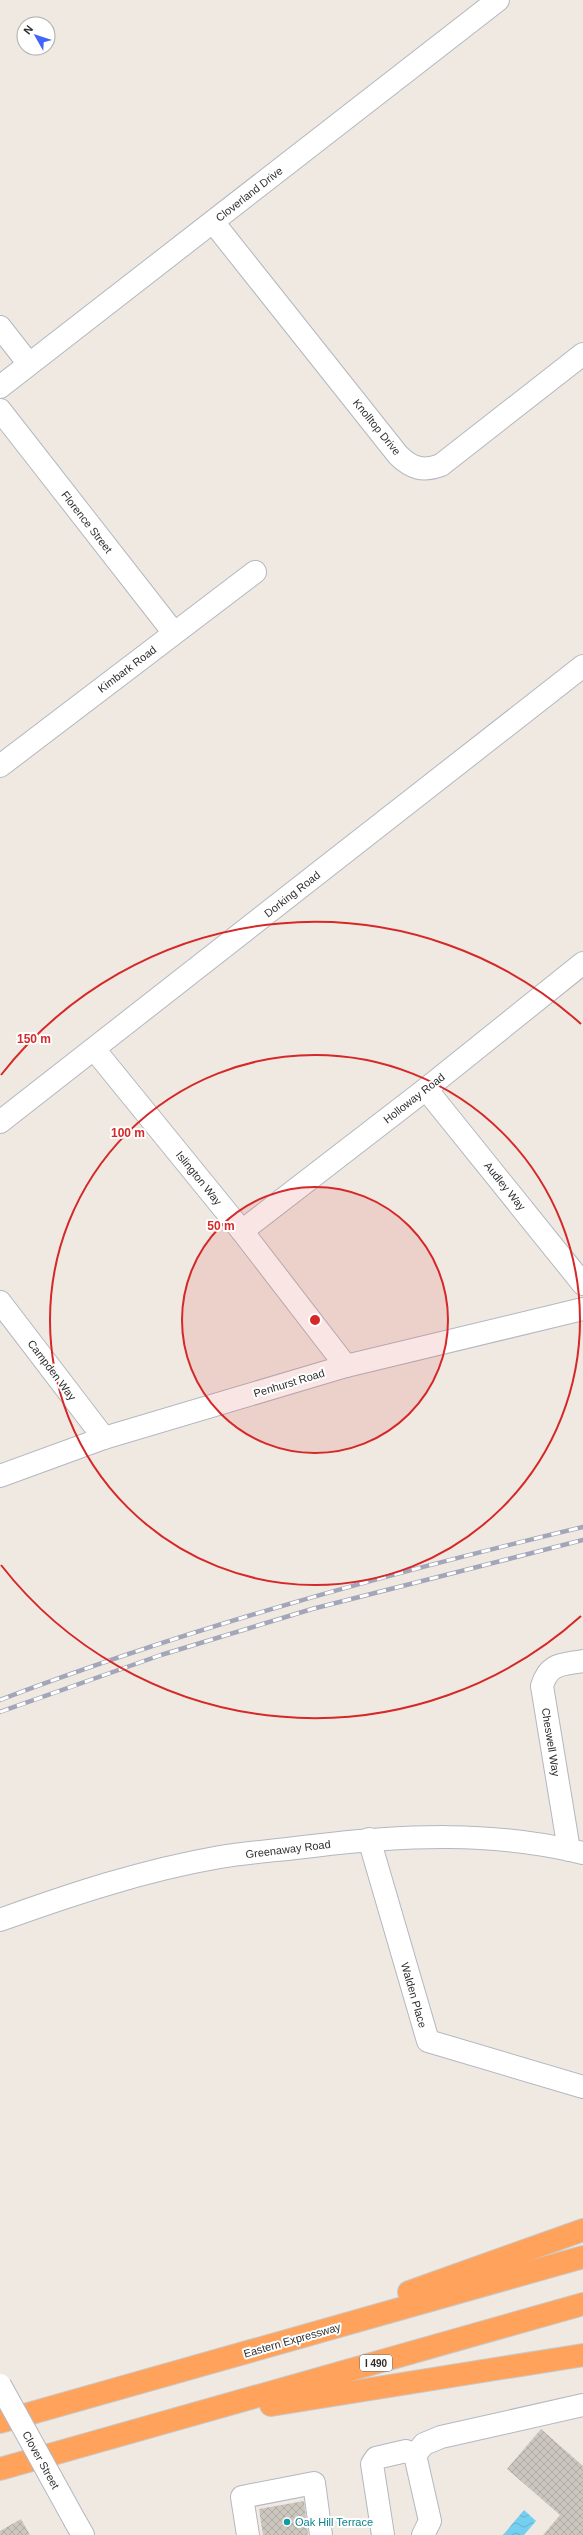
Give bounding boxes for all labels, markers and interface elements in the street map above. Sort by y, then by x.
north arrow [16,16,56,56]
text: N [21,23,35,37]
street label: Cloverland Drive [213,164,285,224]
street label: Knolltop Drive [351,397,403,457]
street label: Florence Street [59,489,115,555]
street label: Kimbark Road [96,643,158,695]
street label: Dorking Road [262,869,322,919]
text: 150 m [17,1032,51,1046]
street label: Holloway Road [381,1070,447,1126]
text: 100 m [111,1126,145,1140]
street label: Islington Way [174,1149,225,1208]
street label: Audley Way [482,1160,528,1213]
text: 50 m [207,1219,235,1233]
centre of rings [308,1313,322,1327]
street label: Campden Way [25,1338,79,1403]
street label: Penhurst Road [252,1367,326,1399]
street label: Cheswell Way [540,1707,562,1778]
street label: Greenaway Road [245,1838,331,1860]
street label: Walden Place [399,1961,429,2029]
street label: Eastern Expressway [242,2320,342,2360]
road number: I 490 [360,2355,392,2371]
street label: Clover Street [20,2429,62,2491]
place label: Oak Hill Terrace [295,2516,373,2528]
marker: Oak Hill Terrace [282,2517,292,2527]

